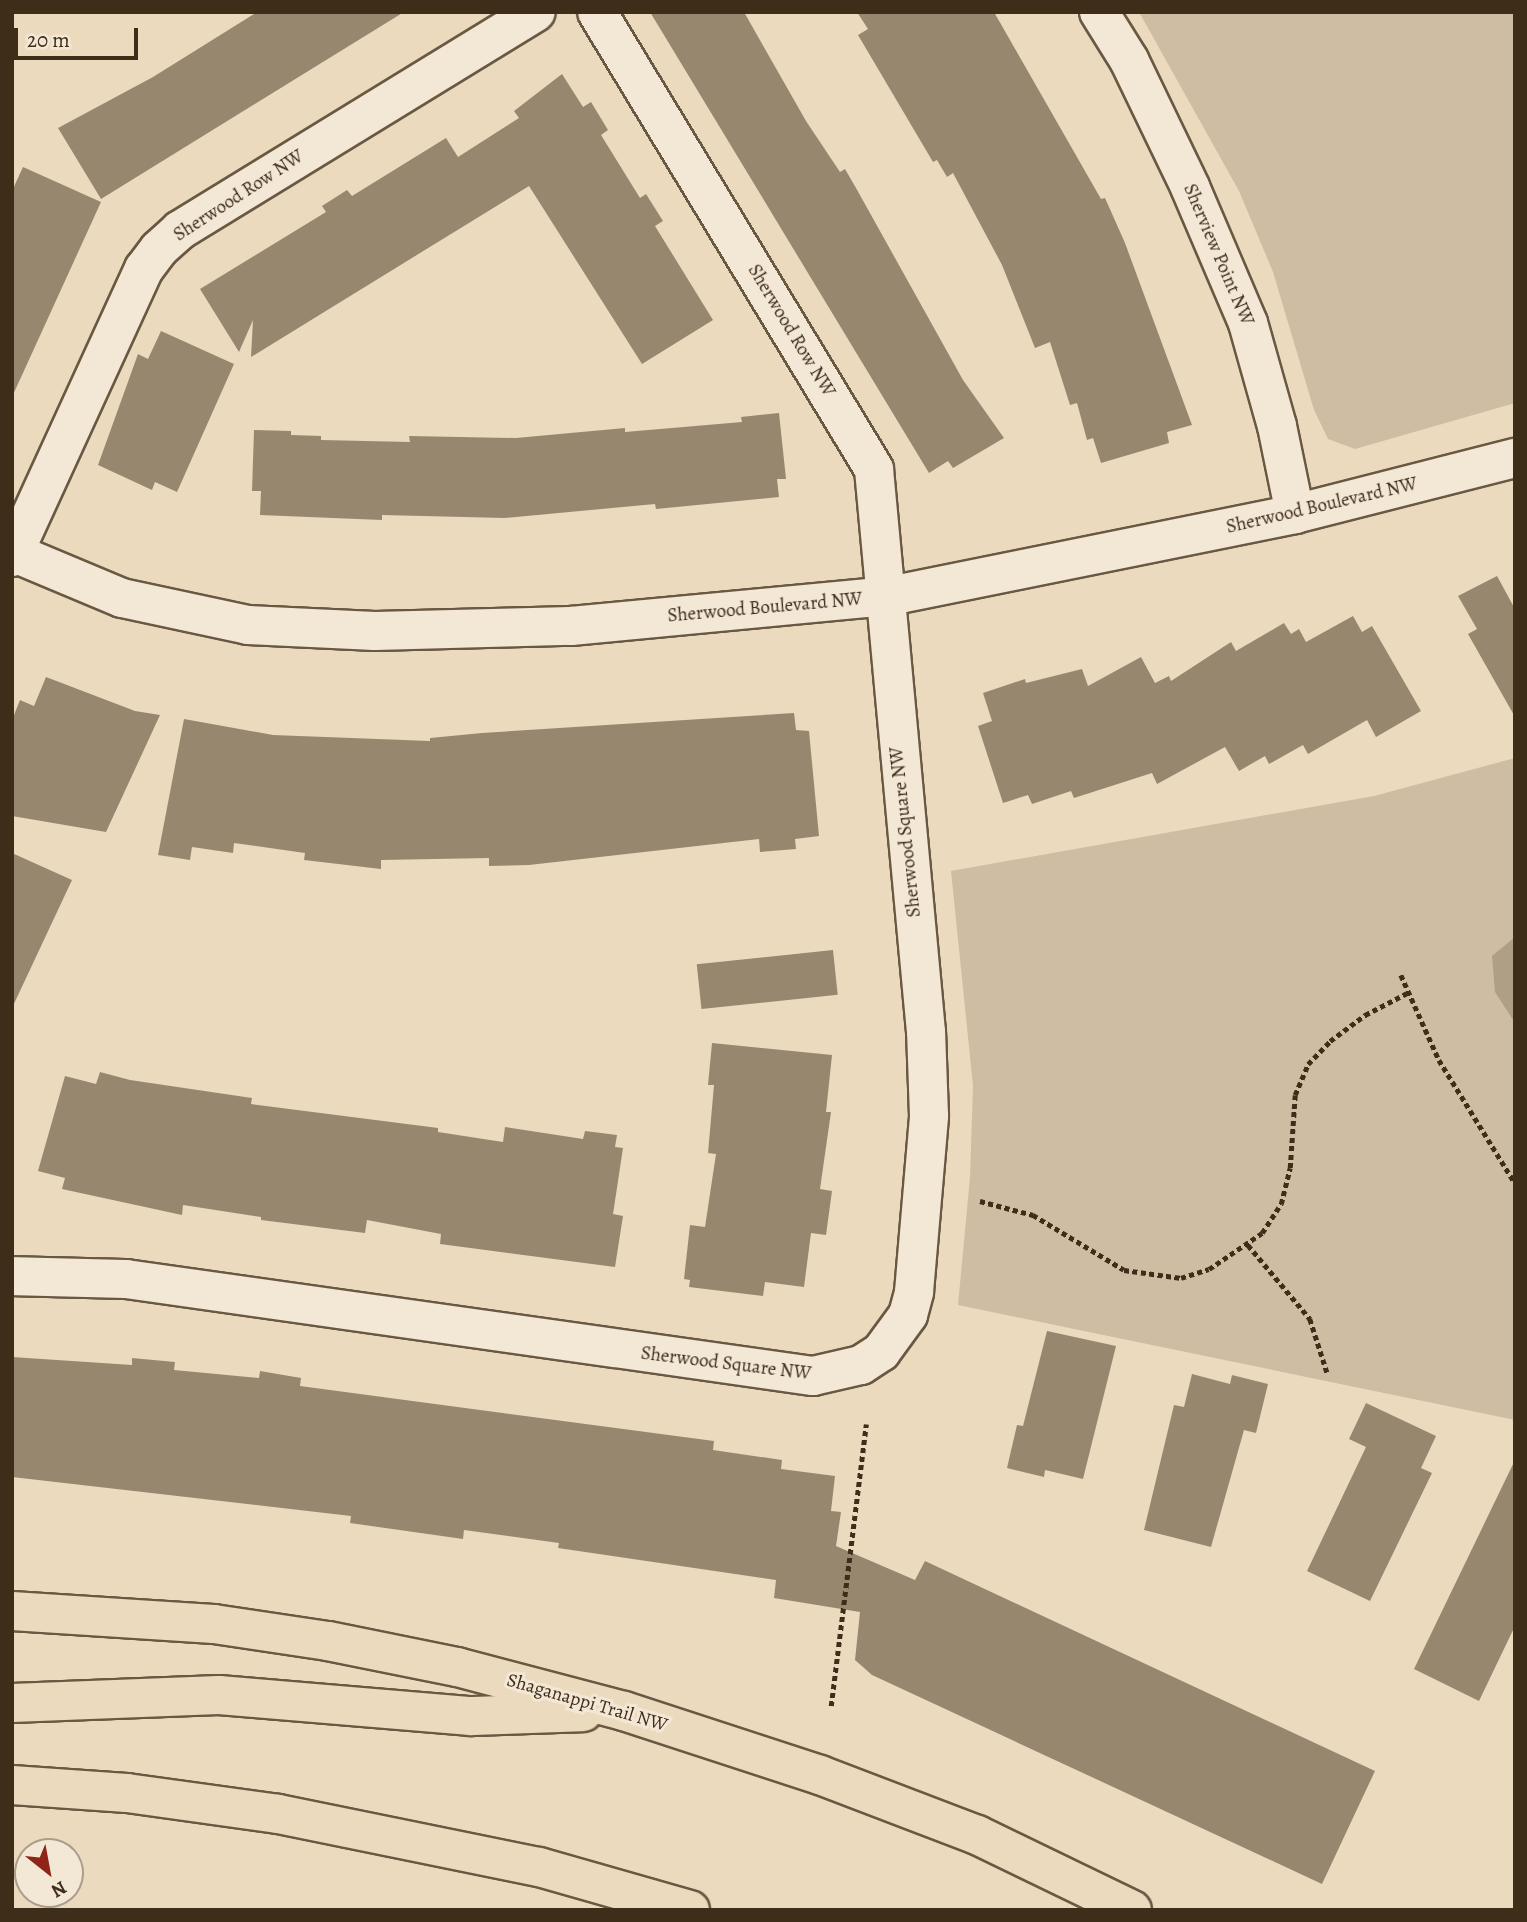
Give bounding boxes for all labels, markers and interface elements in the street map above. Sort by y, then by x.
scale bar [18,14,142,58]
text: 20 m [27,26,70,54]
street label: Sherwood Row NW [170,145,308,247]
street label: Sherview Point NW [1178,181,1258,329]
street label: Sherwood Row NW [742,260,840,402]
street label: Sherwood Boulevard NW [1224,473,1420,539]
street label: Sherwood Boulevard NW [667,588,863,628]
street label: Sherwood Square NW [886,746,926,918]
street label: Sherwood Square NW [640,1342,812,1386]
street label: Shaganappi Trail NW [504,1669,670,1737]
north arrow [14,1838,84,1908]
text: N [46,1875,71,1904]

